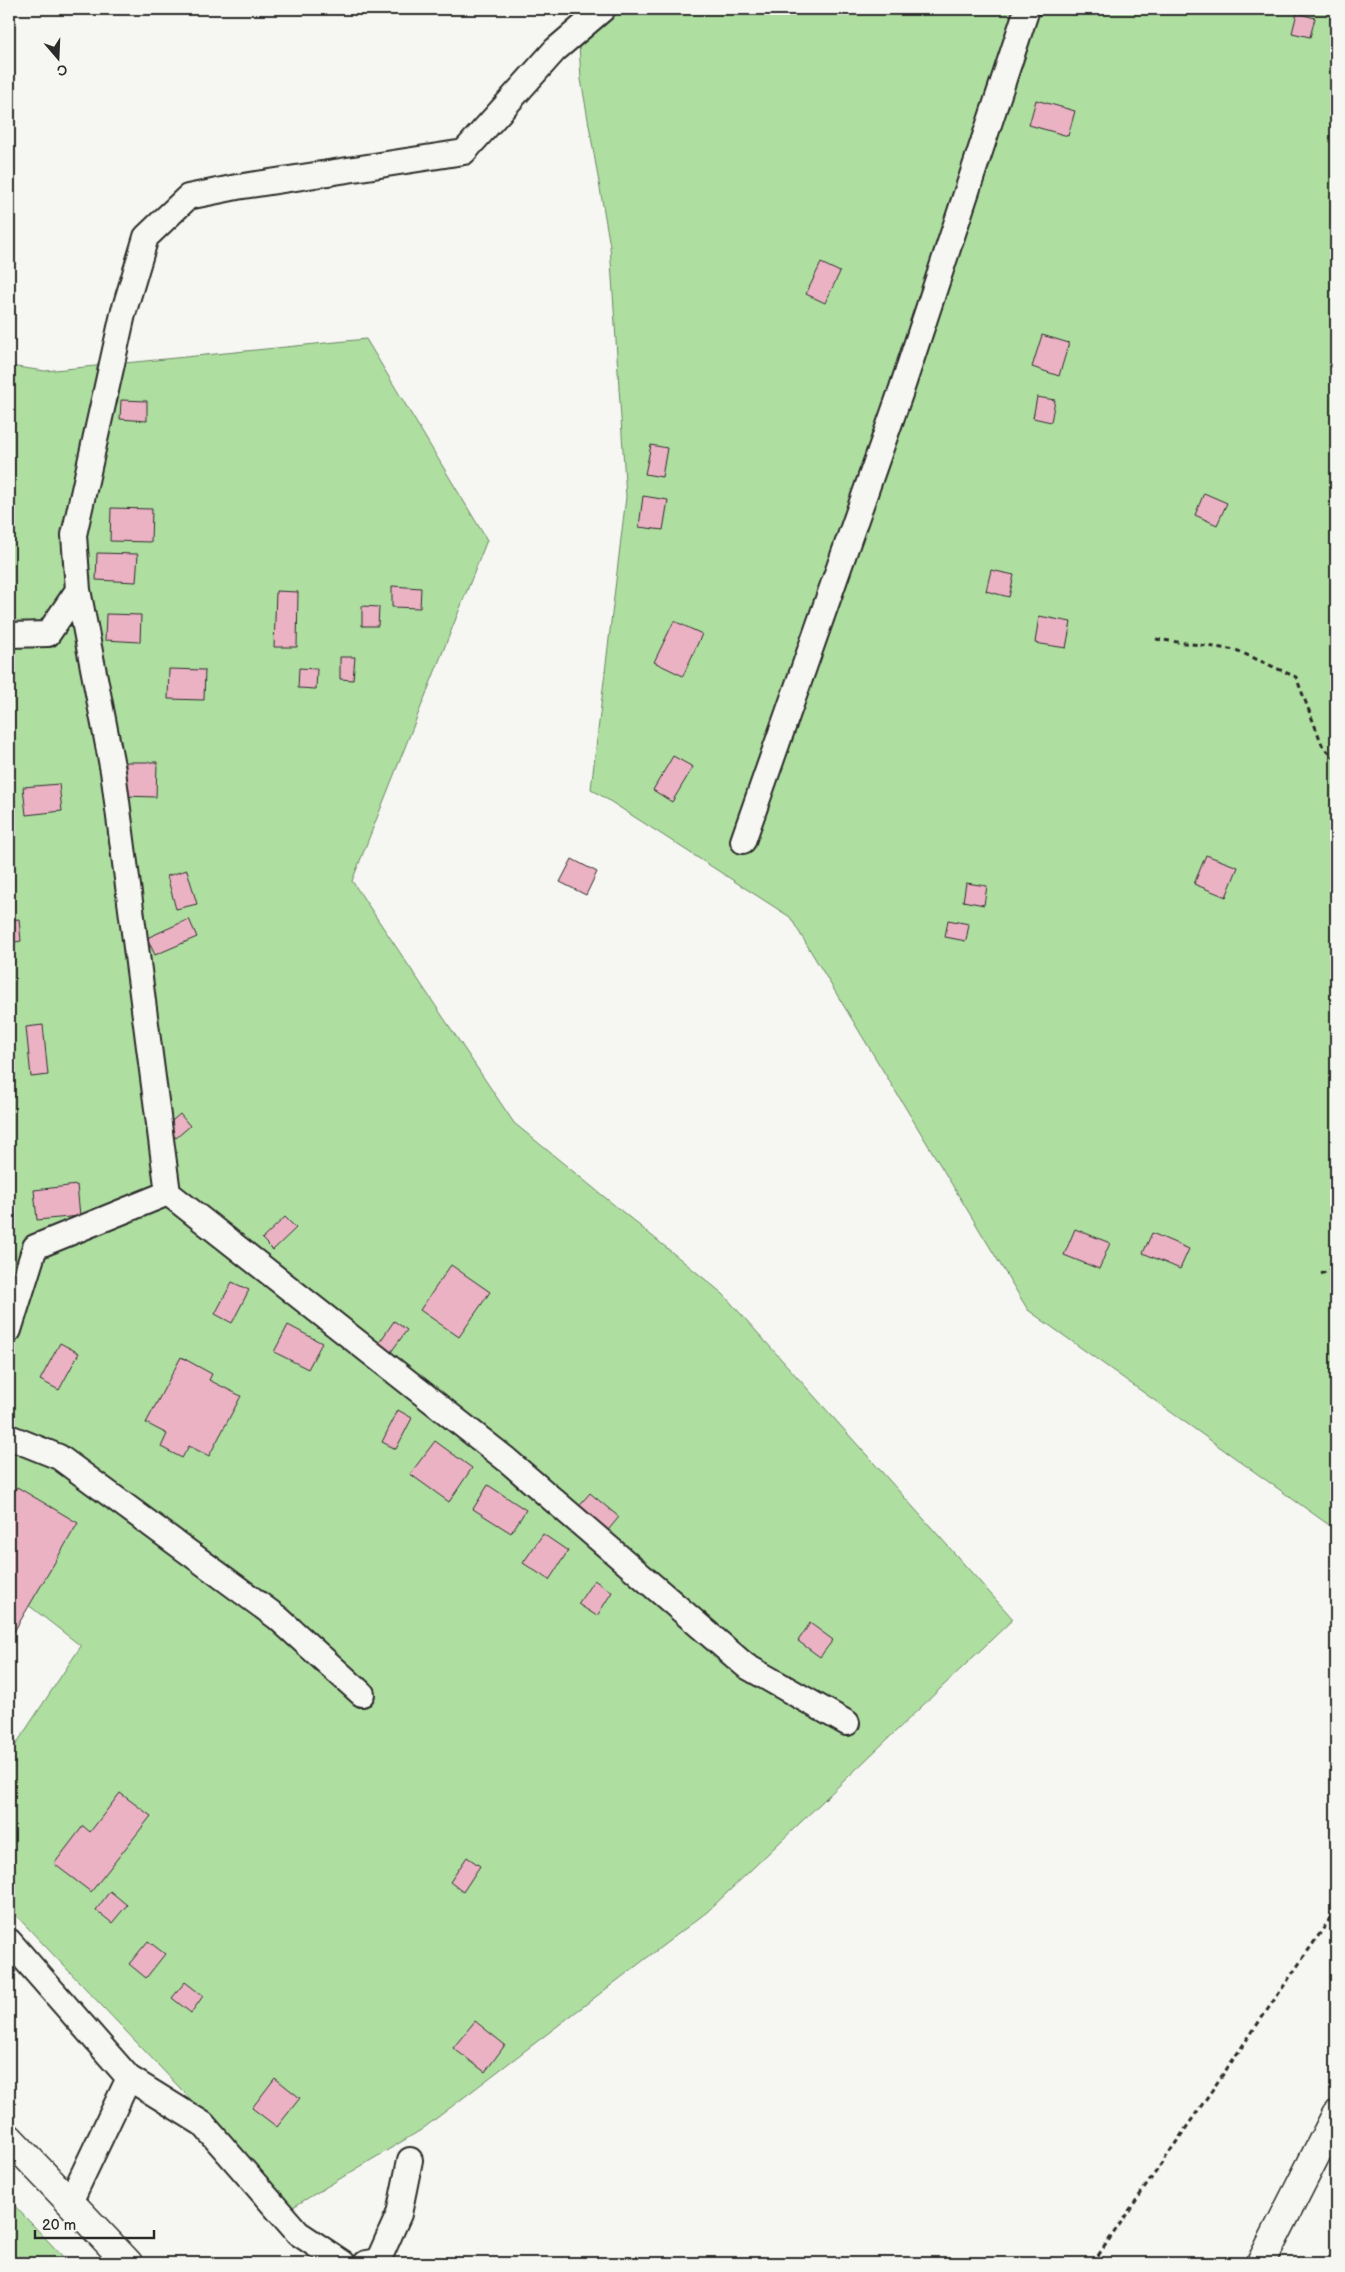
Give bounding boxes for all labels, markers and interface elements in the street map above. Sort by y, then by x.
north arrow [32,32,82,82]
text: С [54,60,69,80]
scale bar [35,2207,154,2239]
text: 20 m [42,2216,76,2235]

